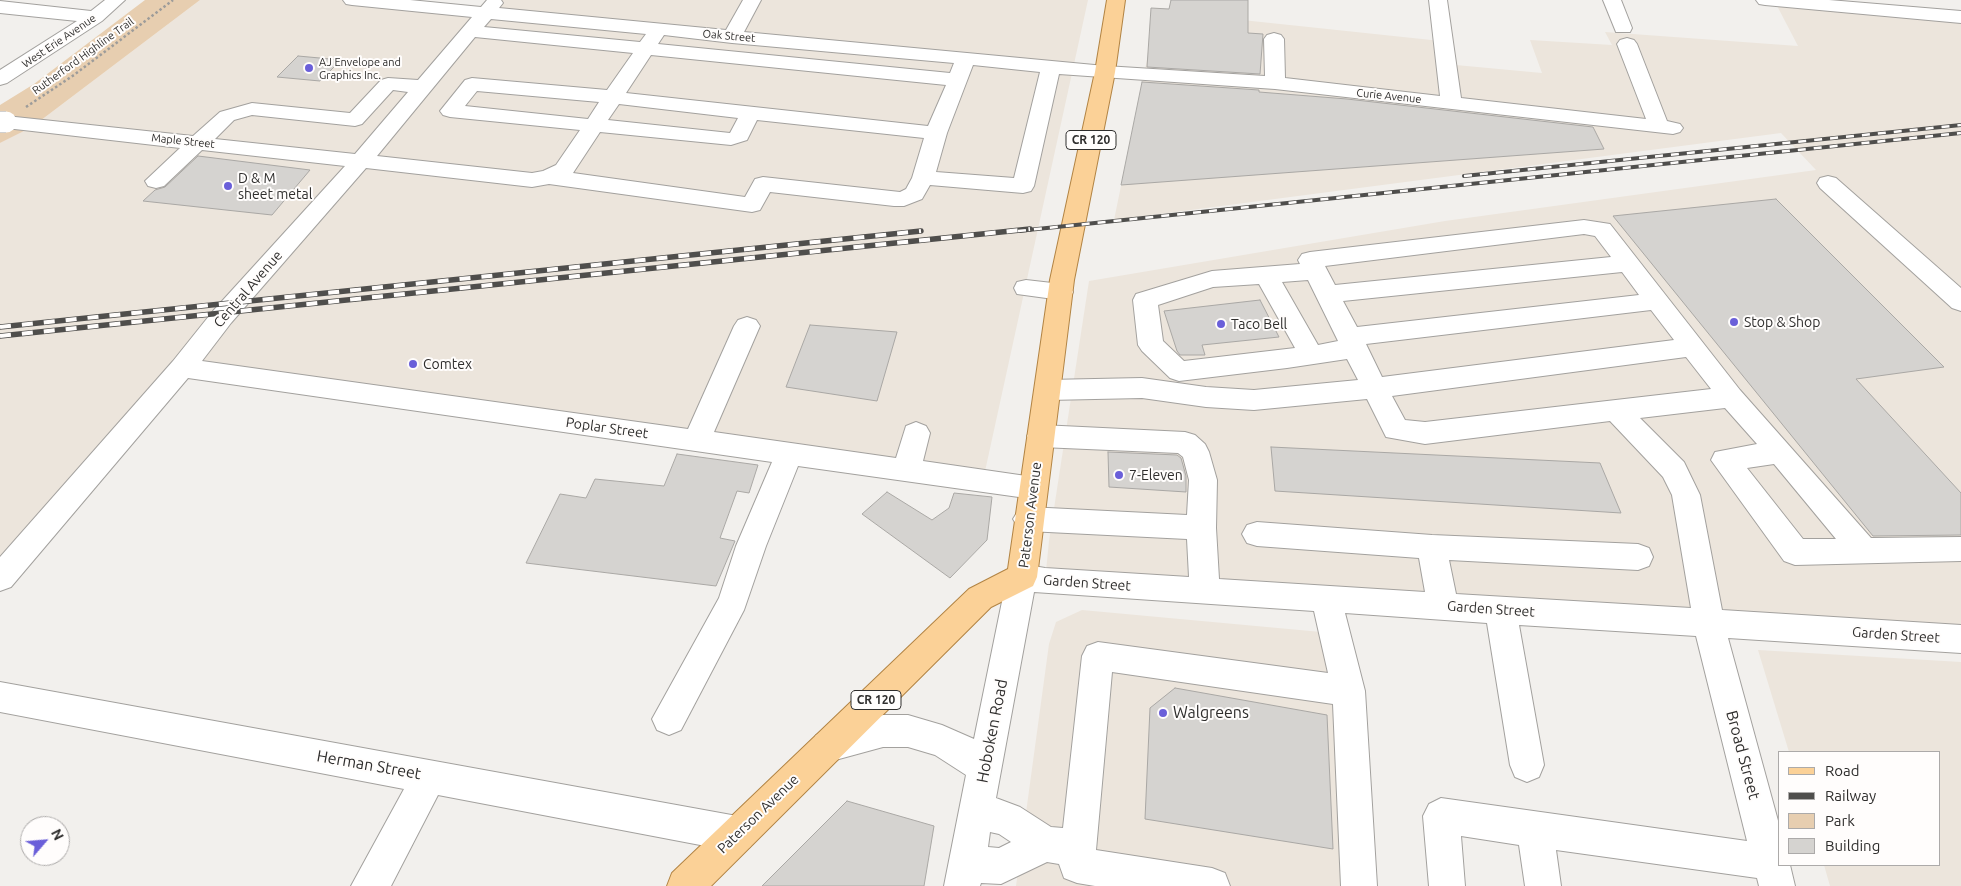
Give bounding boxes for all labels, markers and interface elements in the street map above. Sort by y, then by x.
street label: West Erie Avenue [20,11,98,71]
street label: Rutherford Highline Trail [30,15,136,97]
street label: Oak Street [702,27,756,45]
place label: AJ Envelope and Graphics Inc. [319,55,401,81]
marker: AJ Envelope and Graphics Inc. [303,62,315,74]
street label: Curie Avenue [1356,86,1422,106]
road number: CR 120 [1066,130,1116,150]
street label: Maple Street [151,131,215,151]
place label: D & M sheet metal [238,170,312,202]
marker: D & M sheet metal [222,180,234,192]
street label: Central Avenue [210,247,286,331]
place label: Stop & Shop [1744,314,1820,330]
place label: Taco Bell [1231,316,1287,332]
marker: Stop & Shop [1728,316,1740,328]
marker: Taco Bell [1215,318,1227,330]
place label: Comtex [423,356,472,372]
marker: Comtex [407,358,419,370]
street label: Poplar Street [565,414,649,442]
street label: Paterson Avenue [1015,461,1045,569]
place label: 7-Eleven [1129,467,1183,483]
marker: 7-Eleven [1113,469,1125,481]
street label: Garden Street [1043,572,1131,594]
street label: Garden Street [1447,598,1535,620]
street label: Garden Street [1852,624,1940,646]
street label: Hoboken Road [973,677,1011,785]
road number: CR 120 [851,690,901,710]
place label: Walgreens [1173,703,1249,723]
marker: Walgreens [1157,707,1169,719]
street label: Broad Street [1722,708,1764,802]
street label: Herman Street [315,746,423,784]
legend [1778,751,1941,866]
text: Road [1825,762,1860,779]
street label: Paterson Avenue [714,771,802,857]
text: Railway [1825,787,1876,804]
text: Park [1825,812,1855,829]
north arrow [20,816,70,866]
text: N [48,826,67,843]
text: Building [1825,837,1880,854]

